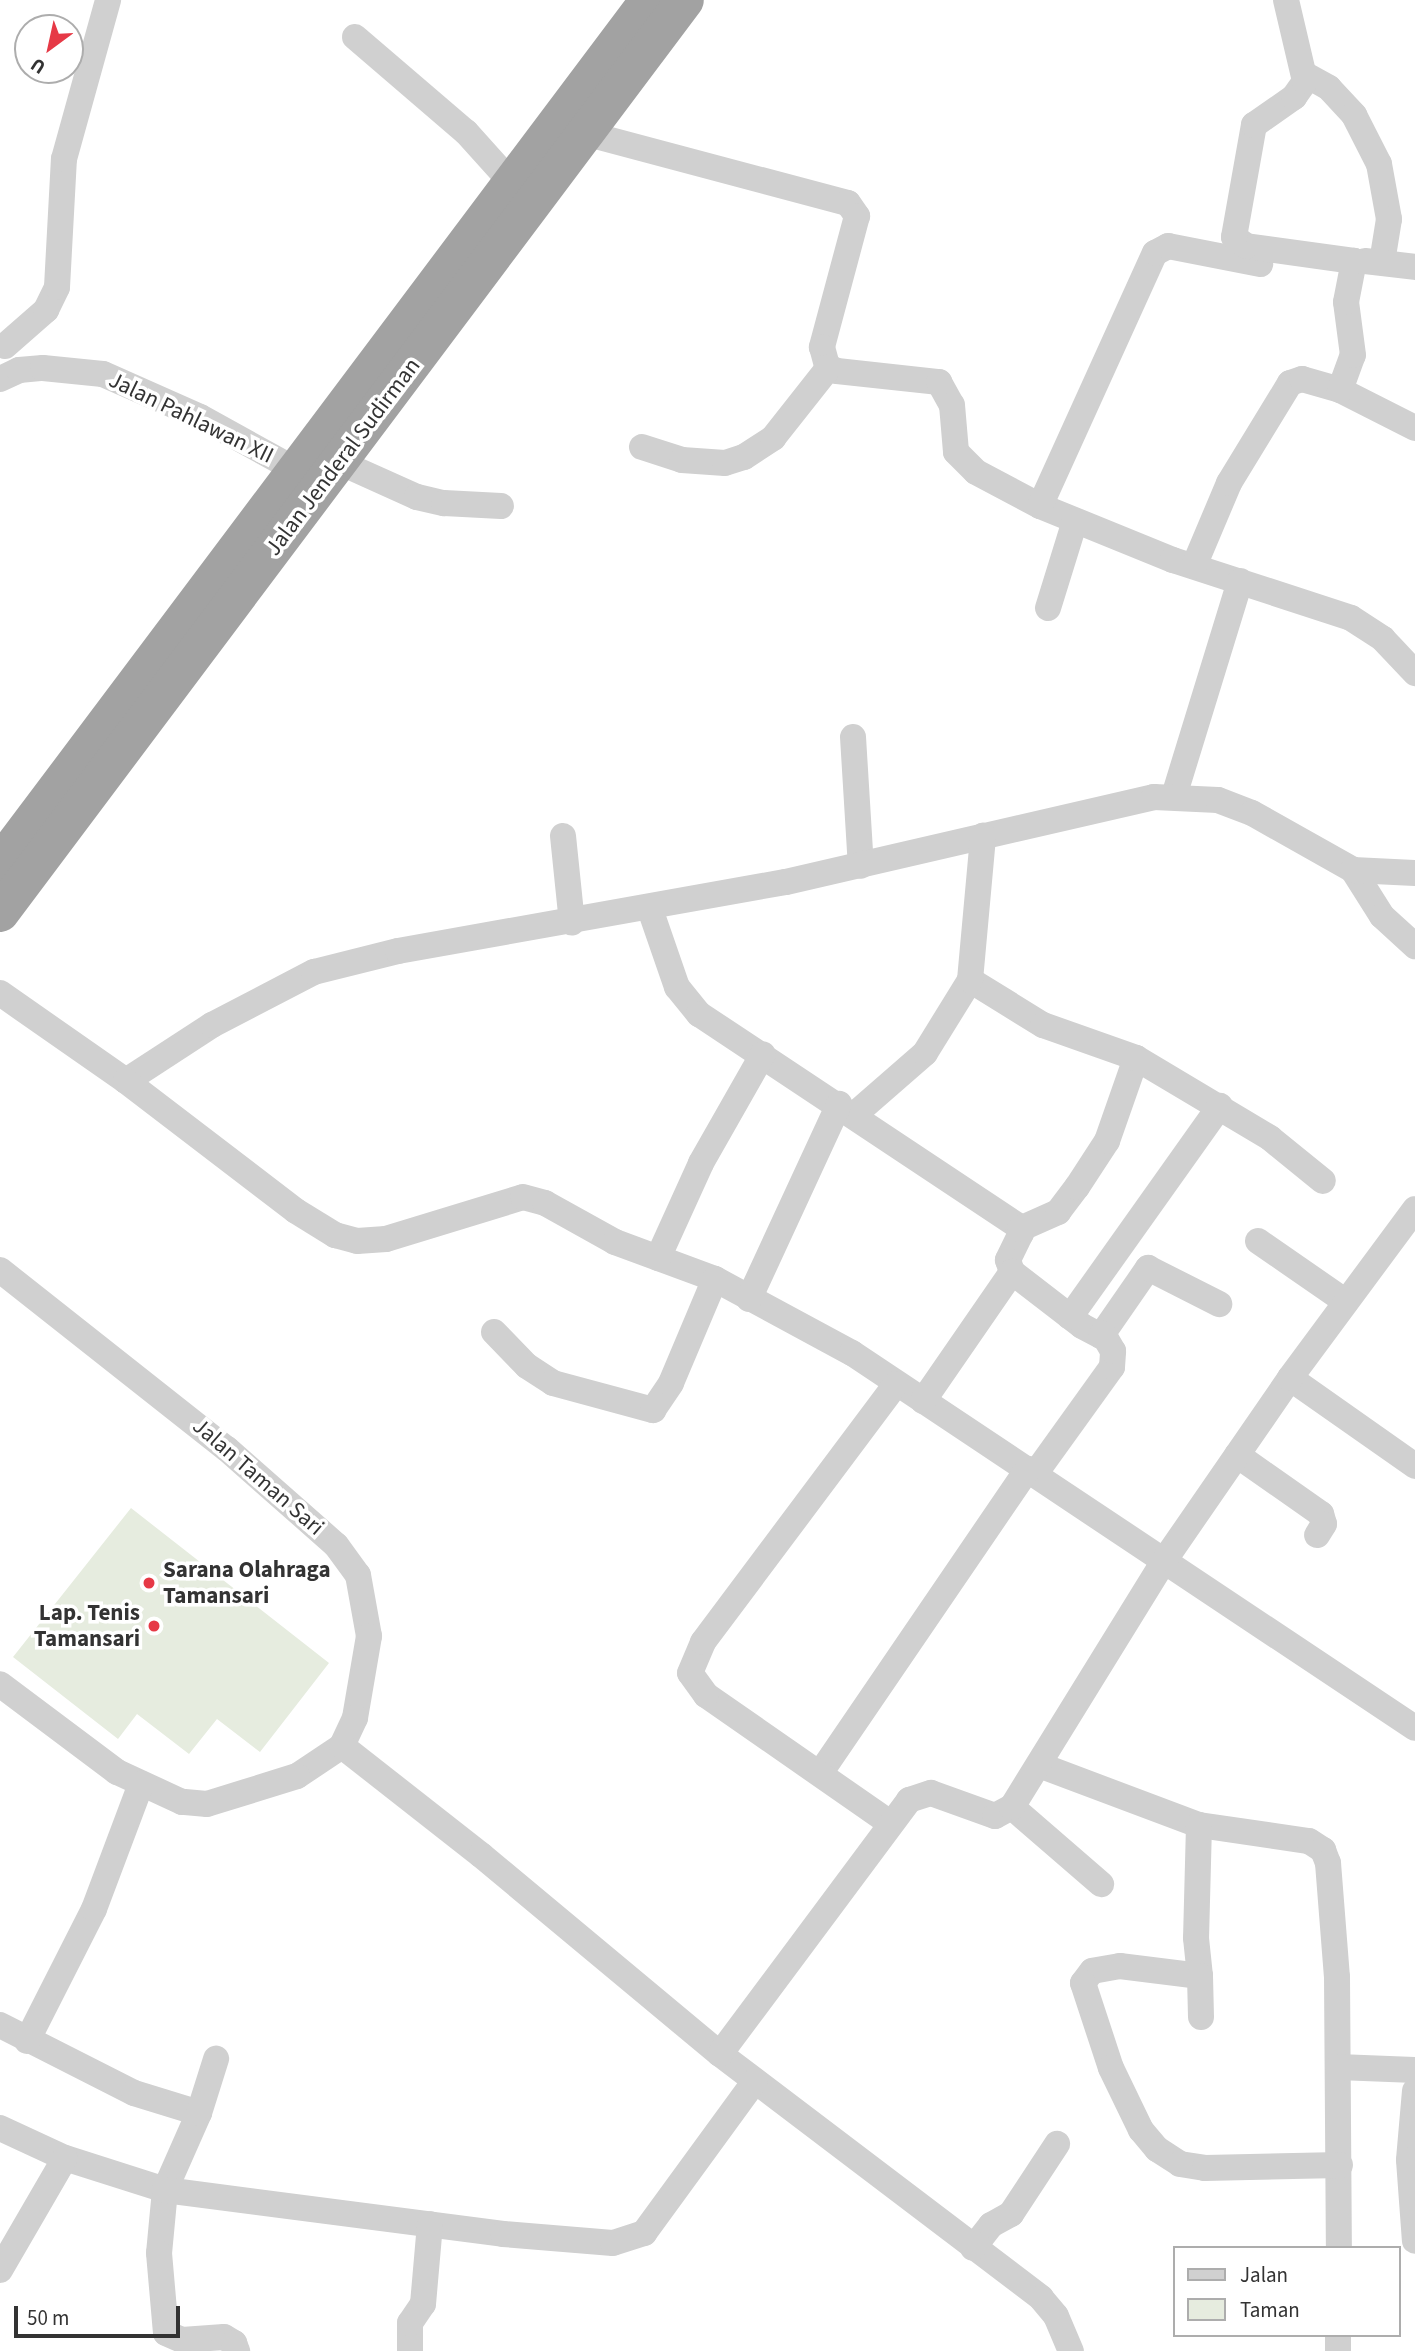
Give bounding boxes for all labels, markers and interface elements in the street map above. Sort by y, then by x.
north arrow [14,14,84,84]
text: U [26,51,51,80]
street label: Jalan Jenderal Sudirman [260,353,426,561]
street label: Jalan Pahlawan XII [104,366,278,470]
street label: Jalan Taman Sari [187,1413,329,1541]
place label: Sarana Olahraga Tamansari [163,1556,331,1610]
marker: Sarana Olahraga Tamansari [141,1575,157,1591]
place label: Lap. Tenis Tamansari [34,1599,140,1653]
marker: Lap. Tenis Tamansari [146,1618,162,1634]
legend [1174,2246,1401,2337]
text: Jalan [1240,2260,1288,2290]
scale bar [18,2292,184,2336]
text: Taman [1240,2295,1300,2325]
text: 50 m [27,2303,69,2333]

